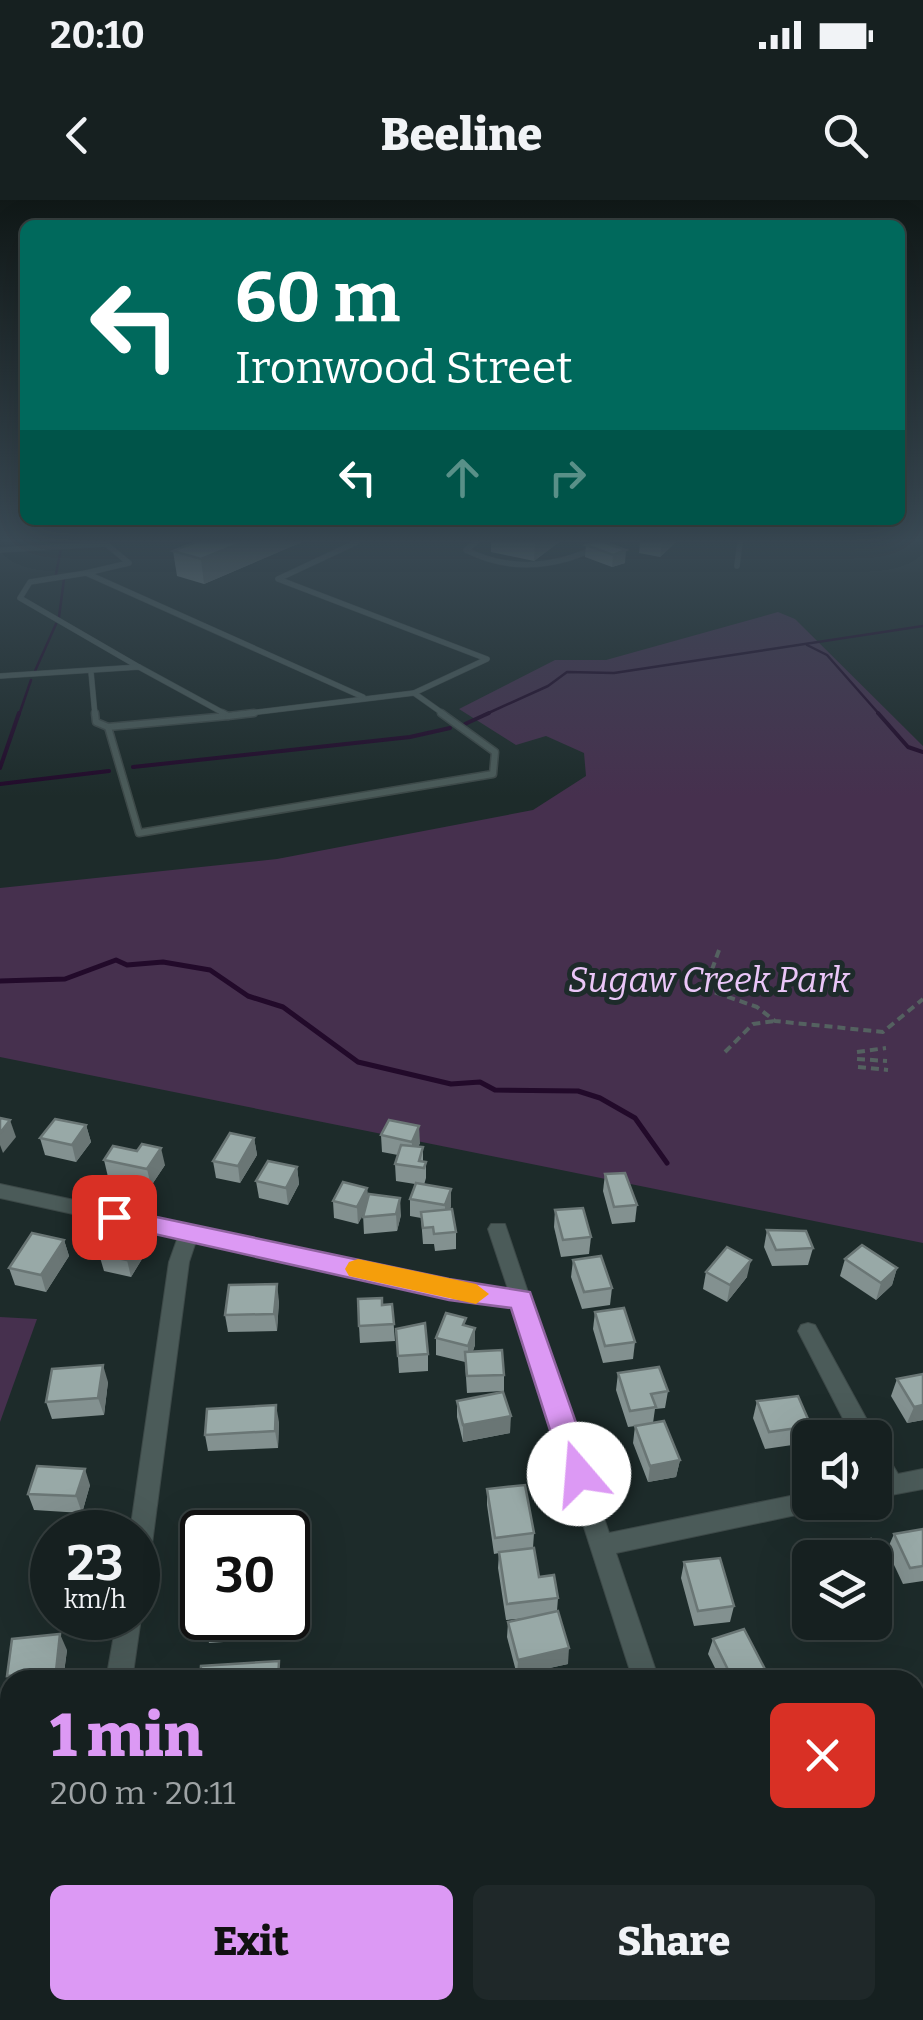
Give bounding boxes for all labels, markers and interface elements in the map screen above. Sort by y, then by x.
text: 20:10 [50,12,145,58]
icon: back [50,108,105,163]
text: Beeline [381,108,542,162]
icon: search [818,108,873,163]
text: 60 m [235,256,400,340]
icon: left [70,260,200,390]
text: Ironwood Street [235,341,573,395]
icon: left [330,450,385,505]
icon: ahead [435,450,490,505]
icon: right [540,450,595,505]
park label: Sugaw Creek Park [568,959,851,1001]
pin [72,1175,157,1260]
icon: arrive [87,1190,142,1245]
map controls [792,1420,892,1640]
button: sound [792,1420,892,1520]
position arrow [527,1422,631,1526]
speed limit sign: 30 [180,1510,310,1640]
text: 23 [67,1533,123,1593]
button: layers [792,1540,892,1640]
text: km/h [64,1585,126,1615]
text: 1 min [50,1700,203,1772]
button: close [770,1703,875,1808]
text: 200 m · 20:11 [50,1774,236,1812]
button: Exit [50,1885,453,2000]
button: Share [473,1885,875,2000]

